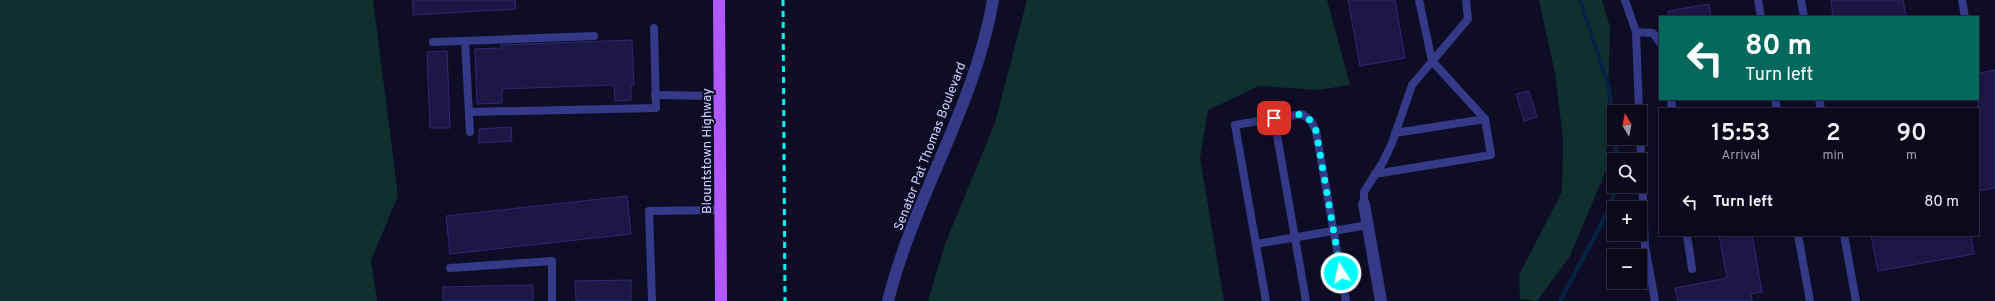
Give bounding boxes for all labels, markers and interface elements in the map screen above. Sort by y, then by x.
text: 80 m [1745,29,1812,65]
icon: left [1679,32,1731,84]
street label: Senator Pat Thomas Boulevard [891,60,970,233]
text: Turn left [1745,64,1813,87]
street label: Blountstown Highway [700,88,716,214]
pin [1257,101,1291,135]
north arrow [1607,105,1647,145]
map controls [1607,105,1647,289]
icon: arrive [1263,107,1285,129]
text: 15:53 [1711,119,1770,149]
text: 2 [1826,119,1841,149]
text: 90 [1896,119,1927,149]
text: Arrival [1721,148,1760,164]
text: min [1823,148,1844,164]
text: m [1906,148,1917,164]
button: search [1607,153,1647,193]
icon: left [1679,191,1701,213]
text: Turn left [1713,193,1773,212]
text: 80 m [1924,193,1959,212]
button: + [1607,201,1647,241]
button: − [1607,249,1647,289]
position arrow [1320,252,1362,294]

